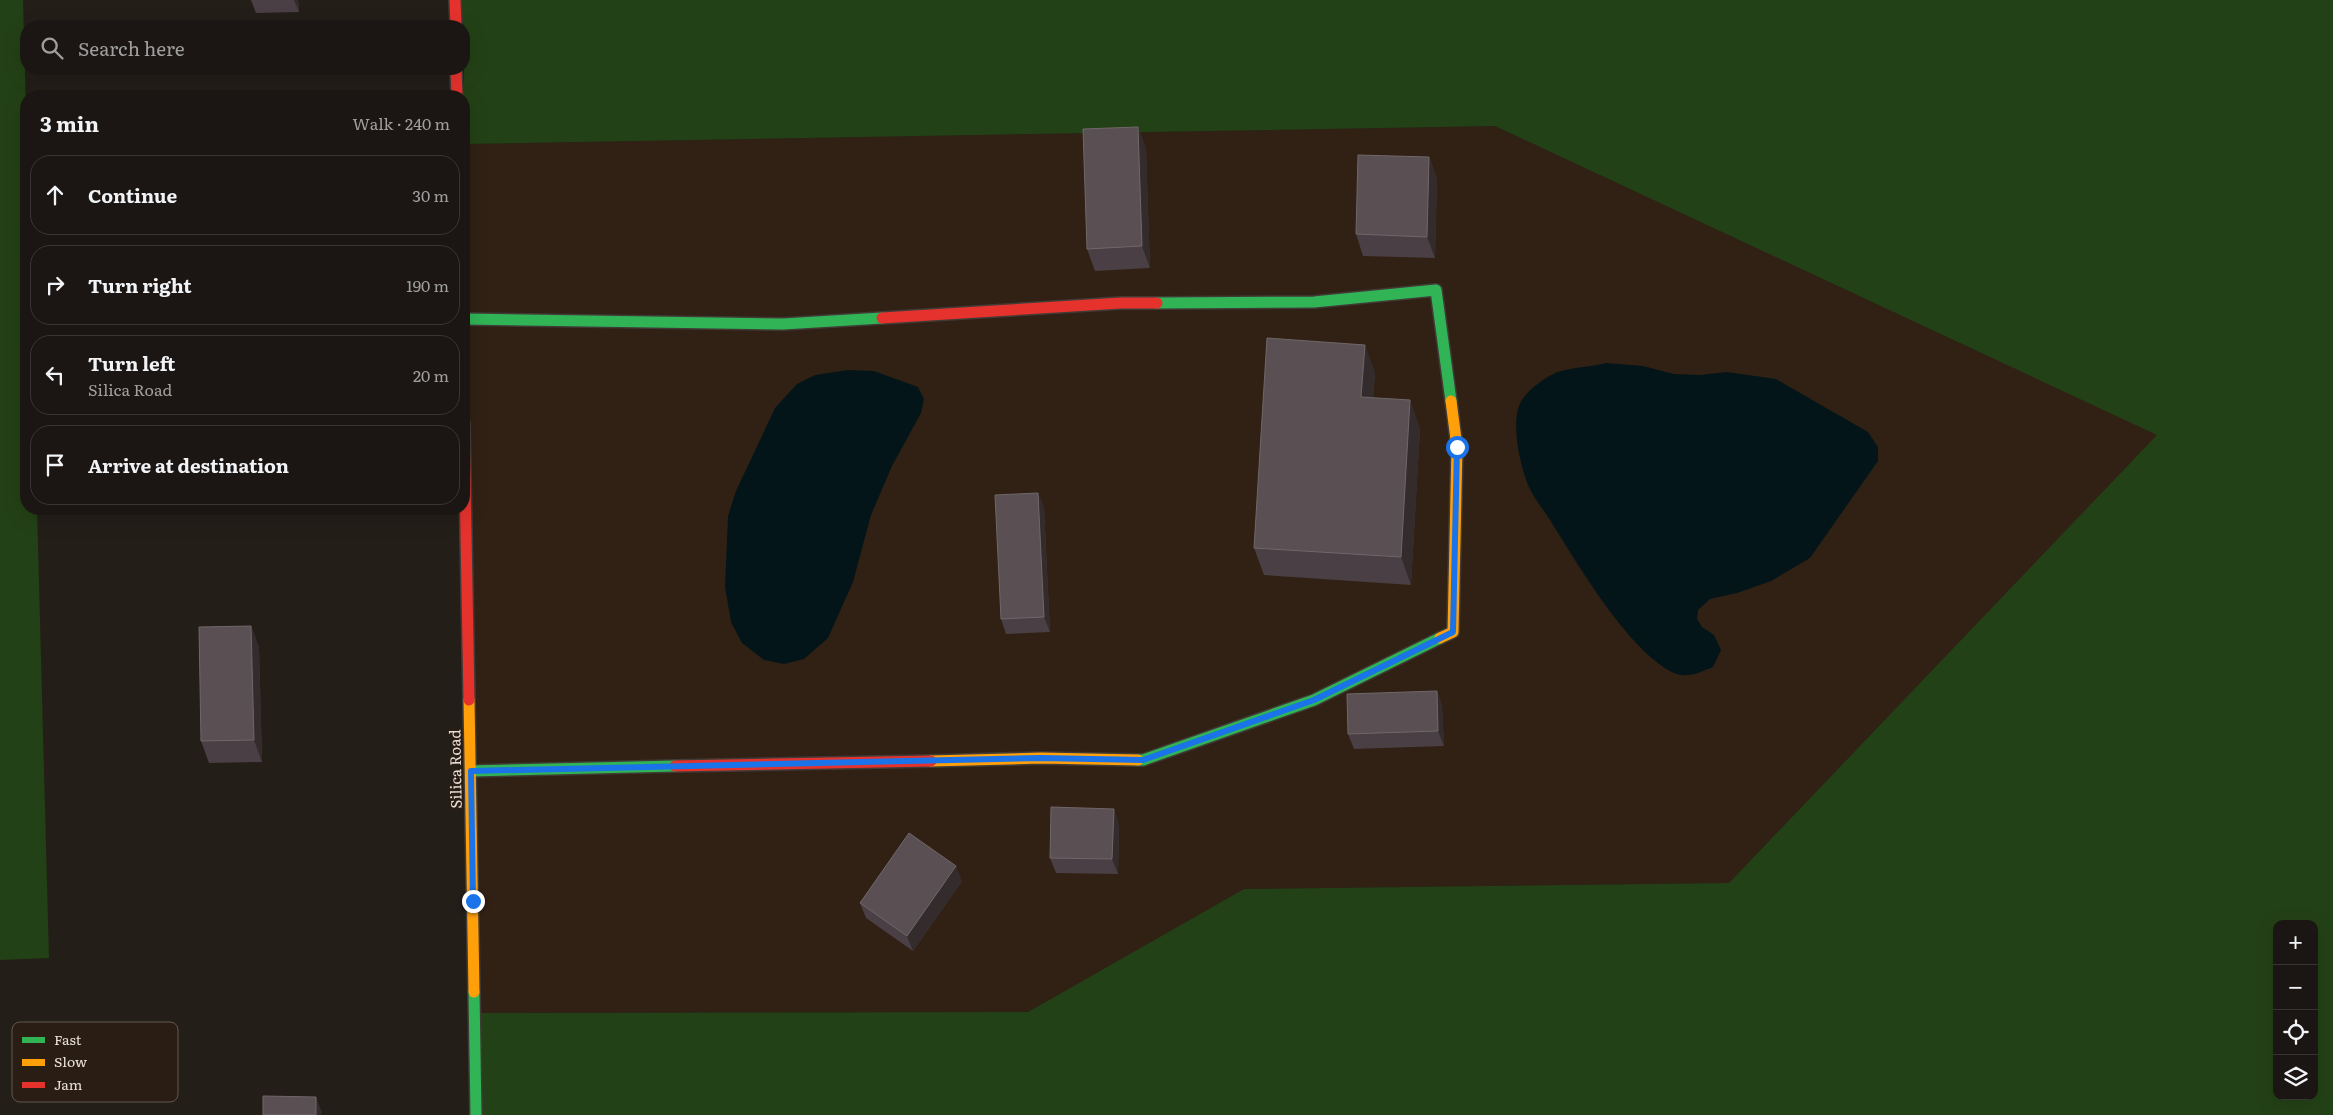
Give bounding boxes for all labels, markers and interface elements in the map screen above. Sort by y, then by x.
search box [20,20,470,75]
icon: search [38,34,66,62]
text: Search here [78,34,185,62]
text: 3 min [40,107,99,138]
text: Walk · 240 m [352,111,450,135]
icon: ahead [41,181,69,209]
text: Continue [88,181,177,209]
text: 30 m [412,183,449,207]
icon: right [41,271,69,299]
text: Turn right [88,271,192,299]
text: 190 m [406,273,449,297]
text: Turn left [88,349,175,377]
icon: left [41,361,69,389]
text: 20 m [413,363,449,387]
text: Silica Road [88,377,172,401]
route start [1446,436,1469,459]
icon: arrive [41,451,69,479]
text: Arrive at destination [88,451,289,479]
street label: Silica Road [442,729,467,809]
route end [462,890,485,913]
map controls [2273,920,2318,1100]
button: + [2273,920,2318,965]
button: − [2273,965,2318,1010]
button: locate [2273,1010,2318,1055]
legend [12,1022,178,1102]
text: Fast [54,1029,82,1049]
text: Slow [54,1051,87,1071]
button: layers [2273,1055,2318,1100]
text: Jam [54,1074,83,1094]

